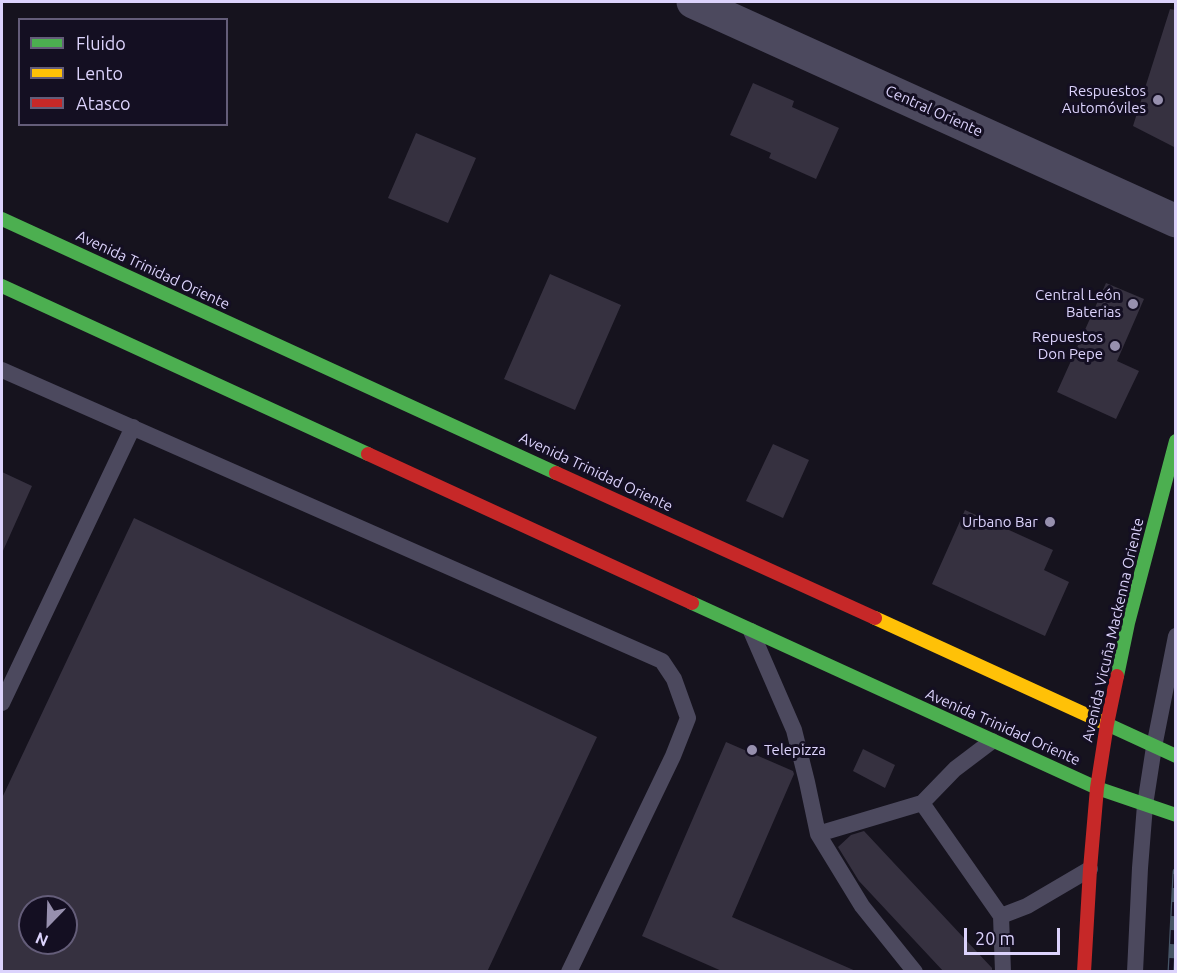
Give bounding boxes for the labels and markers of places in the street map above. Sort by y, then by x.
place label: Respuestos Automóviles [1062,82,1146,117]
marker: Respuestos Automóviles [1151,93,1165,107]
place label: Central León Baterias [1035,286,1121,321]
marker: Central León Baterias [1126,297,1140,311]
place label: Repuestos Don Pepe [1032,328,1103,363]
marker: Repuestos Don Pepe [1108,339,1122,353]
place label: Urbano Bar [962,513,1038,531]
marker: Urbano Bar [1043,515,1057,529]
place label: Telepizza [764,741,826,759]
marker: Telepizza [745,743,759,757]

